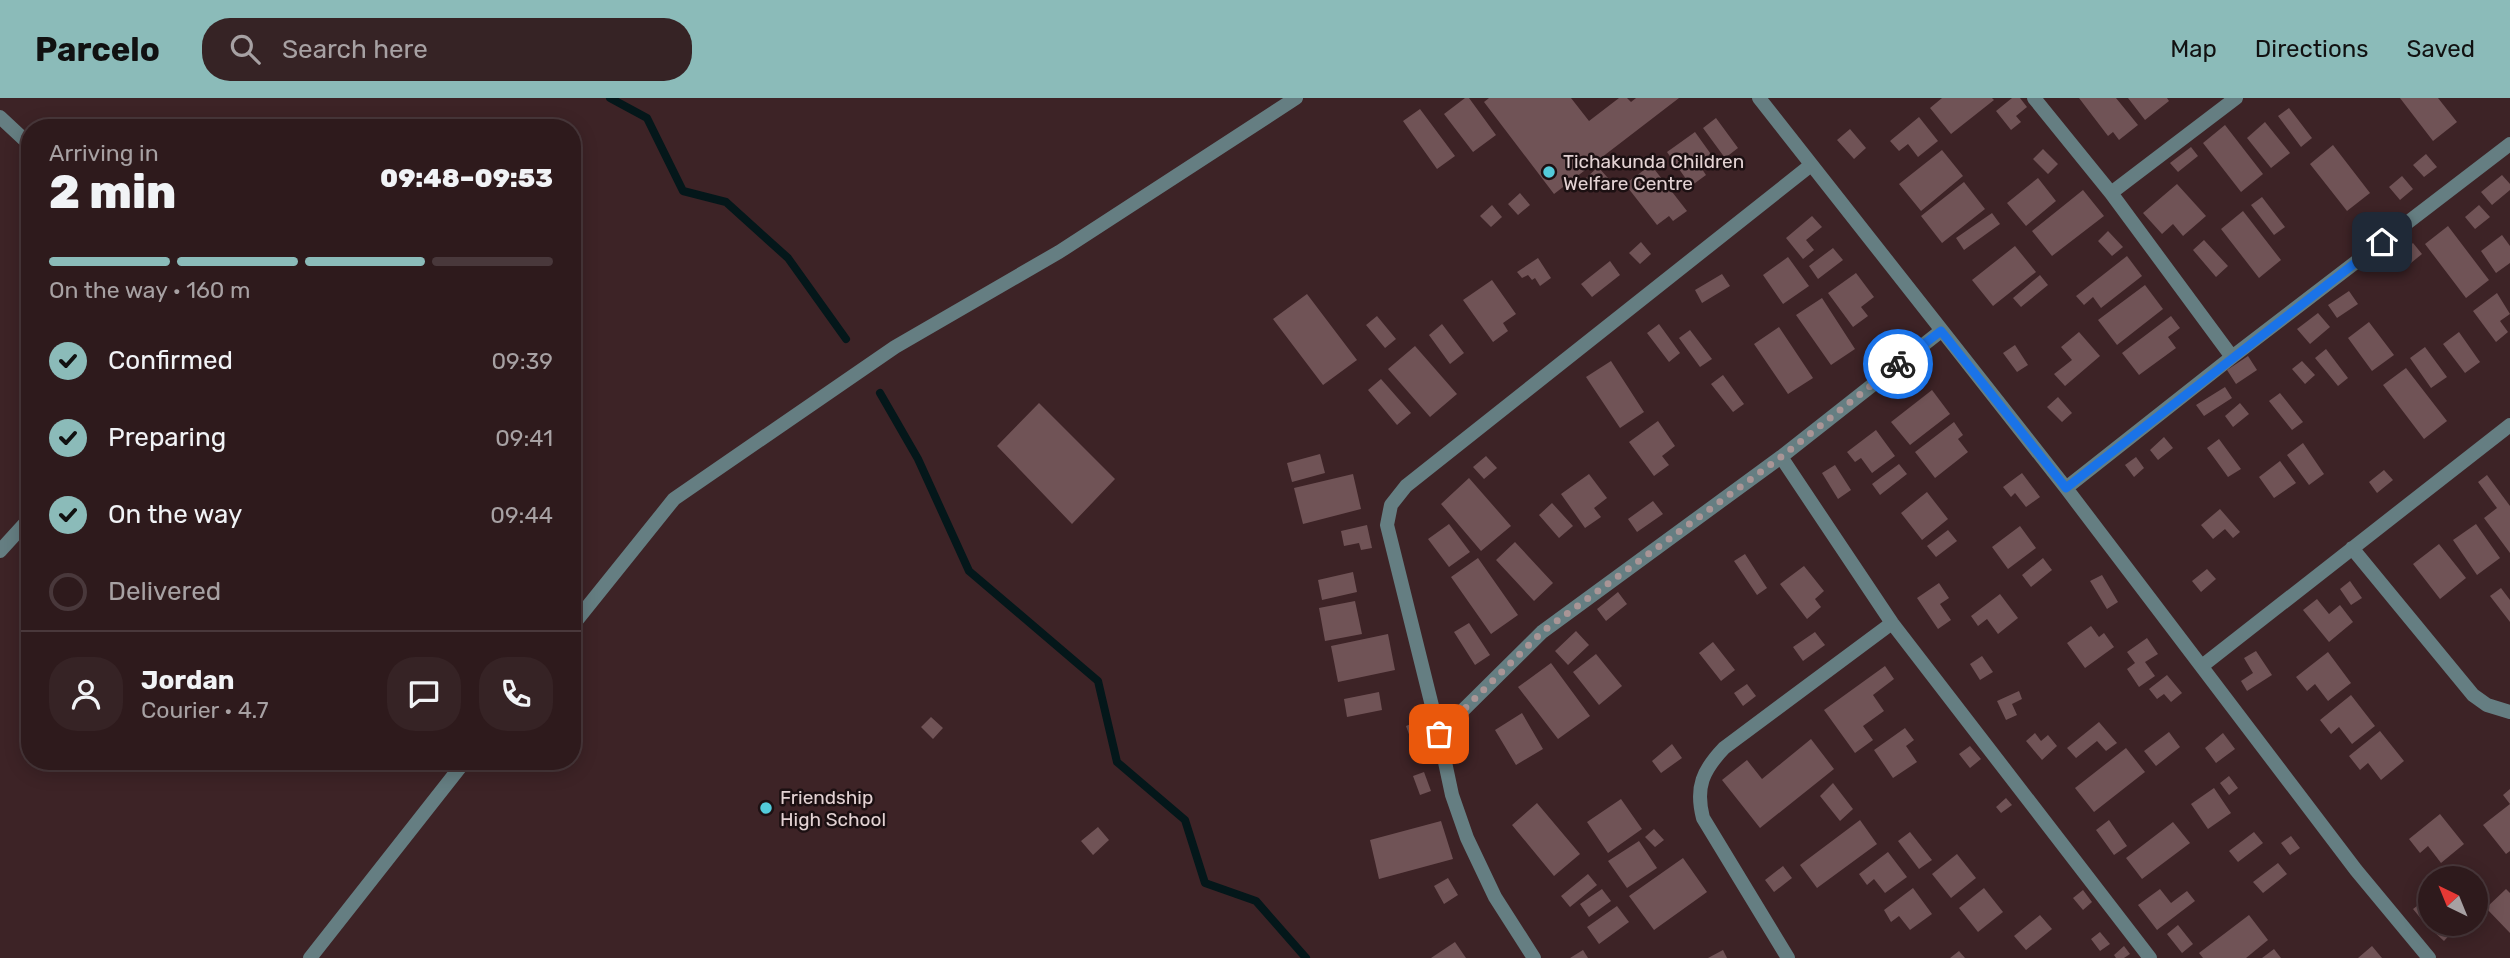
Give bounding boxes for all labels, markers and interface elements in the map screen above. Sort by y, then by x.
search box [202,18,692,81]
text: Parcelo [35,30,160,69]
icon: search [226,30,264,68]
text: Search here [282,34,428,65]
text: Map [2170,35,2217,63]
text: Directions [2255,35,2368,63]
text: Saved [2406,35,2475,63]
text: Arriving in [49,139,159,167]
place label: Tichakunda Children Welfare Centre [1563,150,1744,195]
text: 09:48–09:53 [380,163,553,194]
marker: Tichakunda Children Welfare Centre [1541,164,1557,180]
text: 2 min [49,165,176,220]
pin [2352,212,2412,272]
icon: home [2363,223,2401,261]
text: On the way · 160 m [49,276,251,304]
courier [1863,329,1933,399]
icon: check [49,342,87,380]
text: Confirmed [108,345,233,376]
icon: bike [1879,345,1917,383]
text: 09:39 [491,347,553,375]
icon: check [49,419,87,457]
text: Preparing [108,422,226,453]
text: 09:41 [495,424,553,452]
icon: check [49,496,87,534]
text: On the way [108,499,242,530]
text: 09:44 [490,501,553,529]
text: Delivered [108,576,221,607]
button: person [49,657,123,731]
button: chat [387,657,461,731]
button: phone [479,657,553,731]
text: Jordan [141,665,234,696]
text: Courier · 4.7 [141,696,268,724]
pin [1409,704,1469,764]
icon: bag [1420,715,1458,753]
place label: Friendship High School [780,786,886,831]
marker: Friendship High School [758,800,774,816]
north arrow [2418,866,2488,936]
map controls [2418,866,2488,936]

